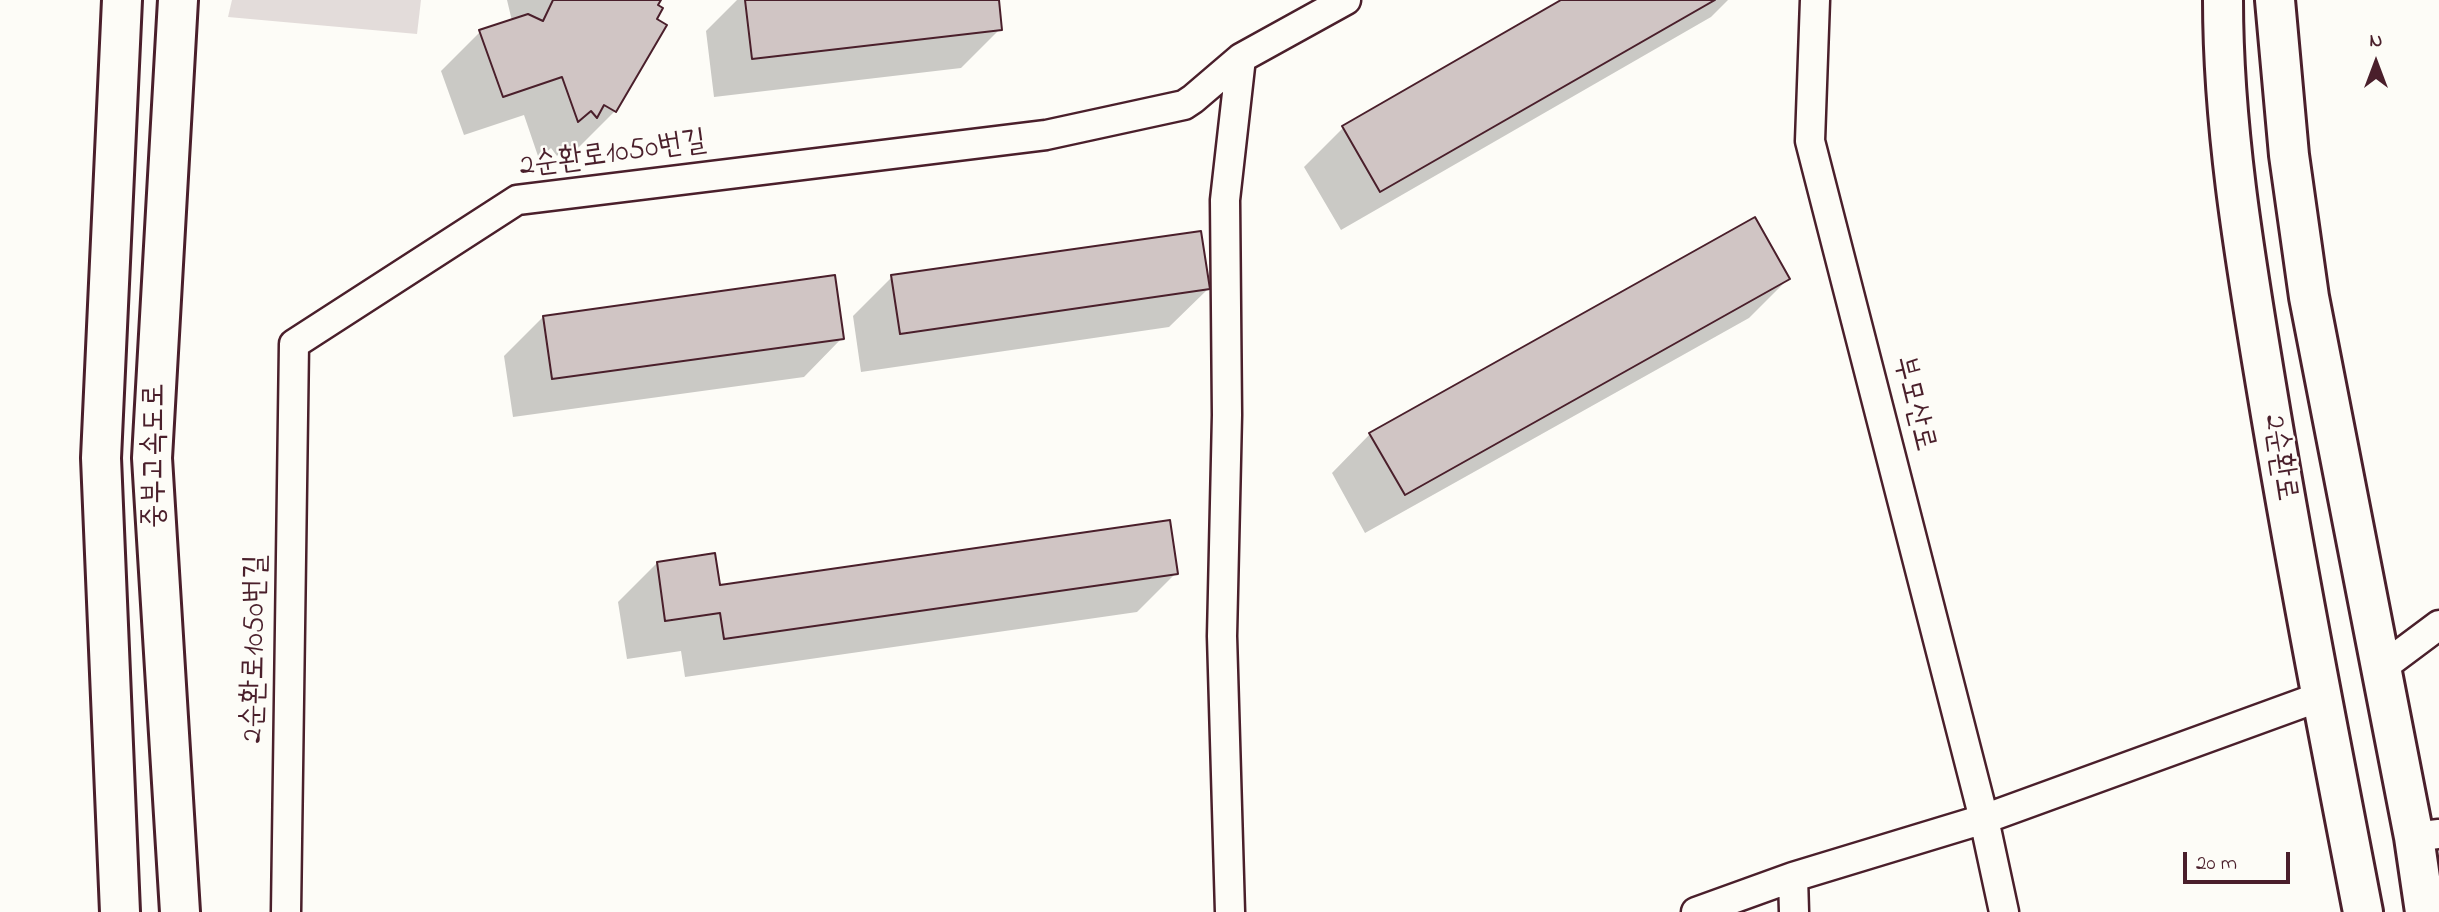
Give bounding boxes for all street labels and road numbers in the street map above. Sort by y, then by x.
street label: 2순환로1050번길 [517,125,709,187]
street label: 부모산로 [1883,353,1941,455]
street label: 중부고속도로 [139,384,175,528]
street label: 2순환로 [2253,412,2303,504]
street label: 2순환로1050번길 [237,555,277,743]

